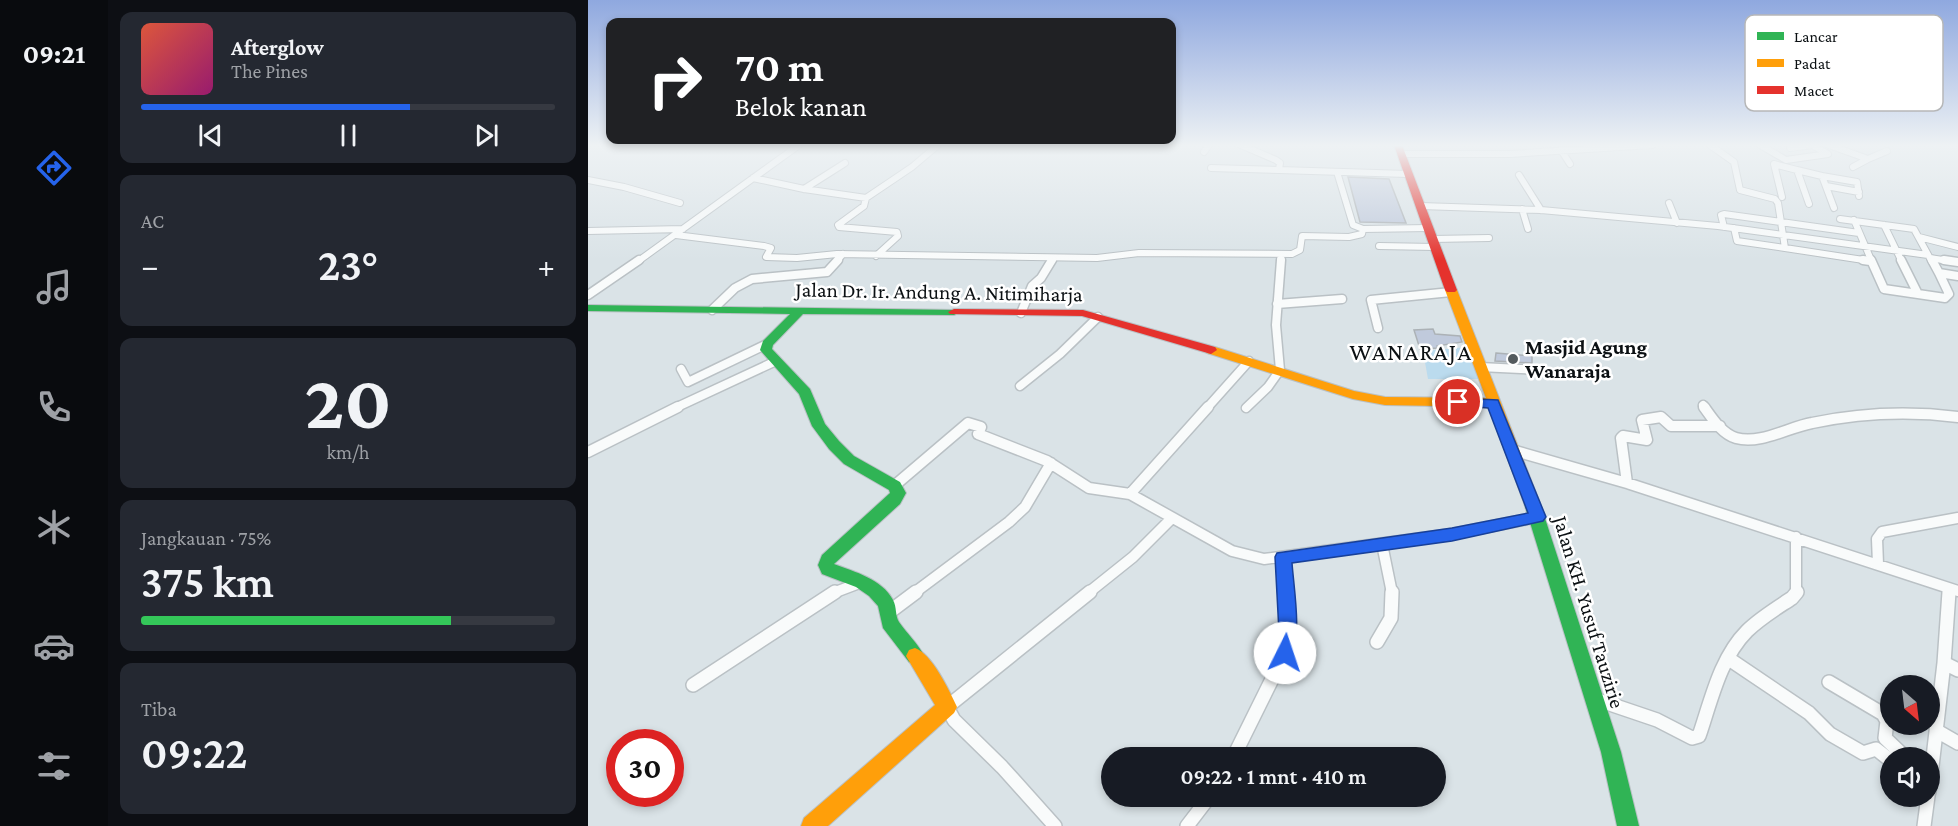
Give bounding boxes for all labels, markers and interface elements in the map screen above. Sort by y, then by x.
legend [1745,15,1943,111]
text: Lancar [1794,28,1838,45]
text: Afterglow [231,35,324,60]
text: 09:21 [23,39,85,69]
icon: right [636,42,714,120]
text: 70 m [735,43,824,90]
text: Padat [1794,55,1831,72]
text: The Pines [231,60,308,82]
text: Macet [1794,82,1834,99]
text: Belok kanan [735,92,867,122]
icon: previous [194,119,227,152]
icon: pause [332,119,365,152]
icon: next [470,119,503,152]
icon: directions [33,147,75,189]
text: AC [141,210,164,232]
text: 23° [318,240,378,290]
text: − [141,247,158,284]
text: + [538,247,555,284]
icon: music [33,266,75,308]
street label: Jalan Dr. Ir. Andung A. Nitimiharja [793,277,1083,307]
place label: Masjid Agung Wanaraja [1524,335,1648,383]
district label: WANARAJA [1349,338,1473,365]
marker: Masjid Agung Wanaraja [1506,352,1520,366]
text: 20 [304,358,392,445]
pin [1432,376,1483,427]
icon: arrive [1441,385,1474,418]
icon: phone [33,386,75,428]
text: km/h [326,441,370,463]
icon: climate [33,506,75,548]
street label: Jalan KH. Yusuf Tauzirie [1548,511,1630,711]
text: Jangkauan · 75% [141,527,271,549]
text: 375 km [141,557,274,607]
position arrow [1253,621,1317,685]
icon: car [33,625,75,667]
north arrow [1880,675,1940,735]
map controls [1880,675,1940,807]
text: Tiba [141,698,177,720]
text: 09:22 [141,728,247,778]
speed limit sign: 30 [606,729,684,807]
icon: filters [33,745,75,787]
button: sound [1880,747,1940,807]
text: 09:22 · 1 mnt · 410 m [1180,764,1367,789]

